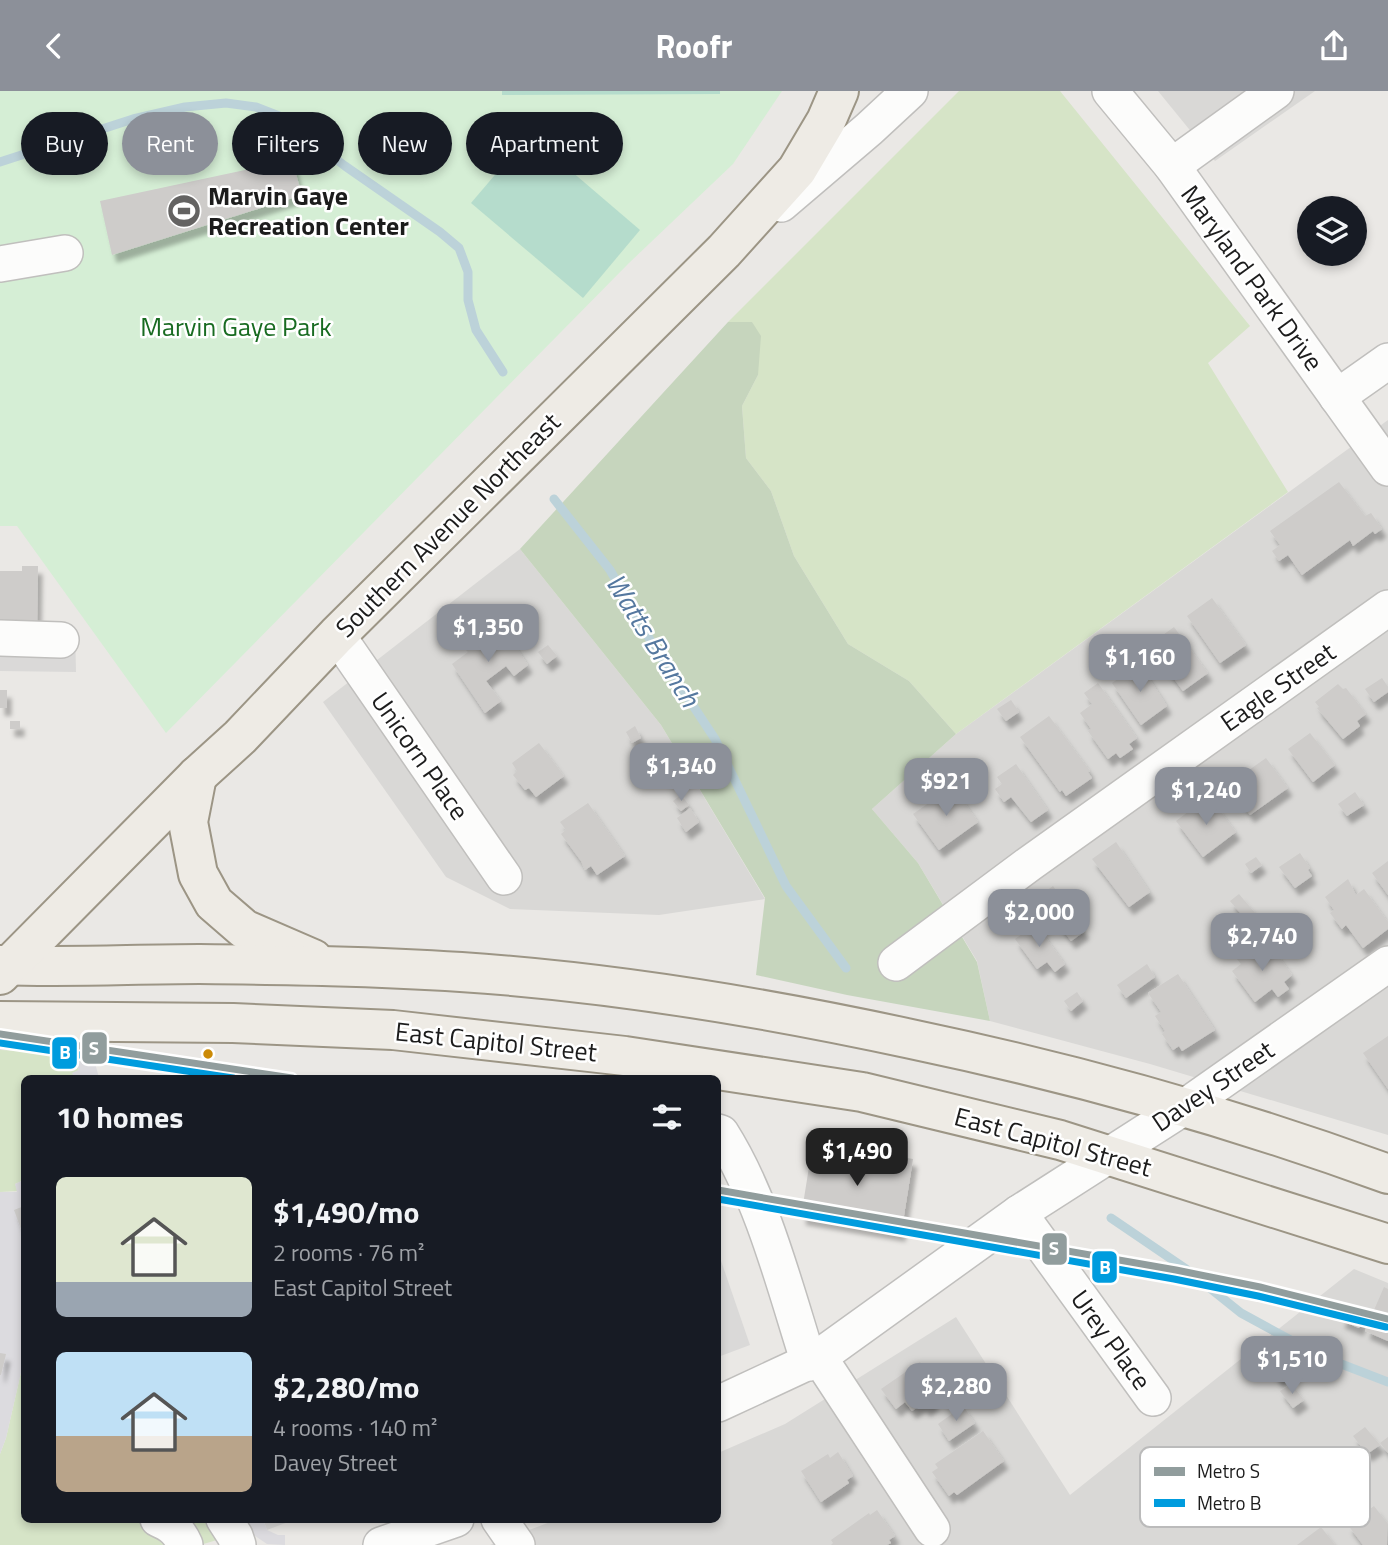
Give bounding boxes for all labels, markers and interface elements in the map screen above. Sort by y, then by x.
text: Roofr [656,22,732,70]
icon: back [35,27,73,65]
icon: share [1315,27,1353,65]
chip: Buy [21,112,108,175]
chip: Rent [122,112,218,175]
chip: Filters [232,112,344,175]
chip: New [358,112,452,175]
chip: Apartment [466,112,623,175]
place label: Marvin Gaye Recreation Center [208,176,409,245]
street label: Maryland Park Drive [1172,177,1333,379]
sports icon: Marvin Gaye Recreation Center [165,192,203,230]
map controls [1297,196,1367,266]
button: layers [1297,196,1367,266]
park label: Marvin Gaye Park [140,307,332,346]
street label: Southern Avenue Northeast [326,403,569,646]
water label: Watts Branch [595,565,712,716]
pin: $1,350 [431,605,545,664]
text: $1,350 [453,609,523,644]
street label: Eagle Street [1212,633,1343,741]
pin: $1,160 [1083,635,1197,694]
text: $1,160 [1105,639,1175,674]
street label: Unicorn Place [362,684,479,828]
pin: $1,340 [624,743,738,803]
text: $1,340 [646,748,716,783]
pin: $921 [905,759,987,818]
text: $921 [920,763,972,798]
pin: $1,240 [1149,767,1263,827]
text: $1,240 [1171,772,1241,807]
pin: $2,000 [982,889,1096,949]
text: $2,000 [1004,894,1074,929]
pin: $2,740 [1205,913,1319,973]
text: $2,740 [1227,918,1297,953]
street label: East Capitol Street [393,1012,599,1071]
street label: Davey Street [1144,1030,1282,1141]
line badge: S [81,1031,108,1065]
text: S [89,1033,99,1062]
line badge: B [51,1036,78,1070]
text: B [59,1037,71,1066]
unlabelled marker [201,1047,215,1061]
text: 10 homes [56,1094,183,1140]
street label: East Capitol Street [950,1096,1156,1187]
icon: filters [648,1098,686,1136]
pin: $1,490 [800,1129,914,1188]
text: $1,490 [822,1133,892,1168]
text: $1,490/mo [273,1189,419,1235]
icon: home [112,1205,196,1289]
line badge: S [1041,1232,1068,1266]
text: S [1049,1233,1059,1262]
text: 2 rooms · 76 m² [273,1235,424,1270]
line badge: B [1091,1250,1118,1284]
text: B [1099,1252,1111,1281]
text: East Capitol Street [273,1270,452,1305]
street label: Urey Place [1062,1282,1161,1398]
pin: $1,510 [1235,1337,1349,1396]
text: $1,510 [1257,1341,1327,1376]
pin: $2,280 [899,1363,1013,1423]
text: $2,280/mo [273,1364,419,1410]
text: $2,280 [921,1368,991,1403]
icon: home [112,1380,196,1464]
text: 4 rooms · 140 m² [273,1410,437,1445]
text: Davey Street [273,1445,397,1480]
legend [1140,1447,1370,1527]
text: Metro S [1197,1456,1260,1485]
text: Metro B [1197,1488,1261,1517]

